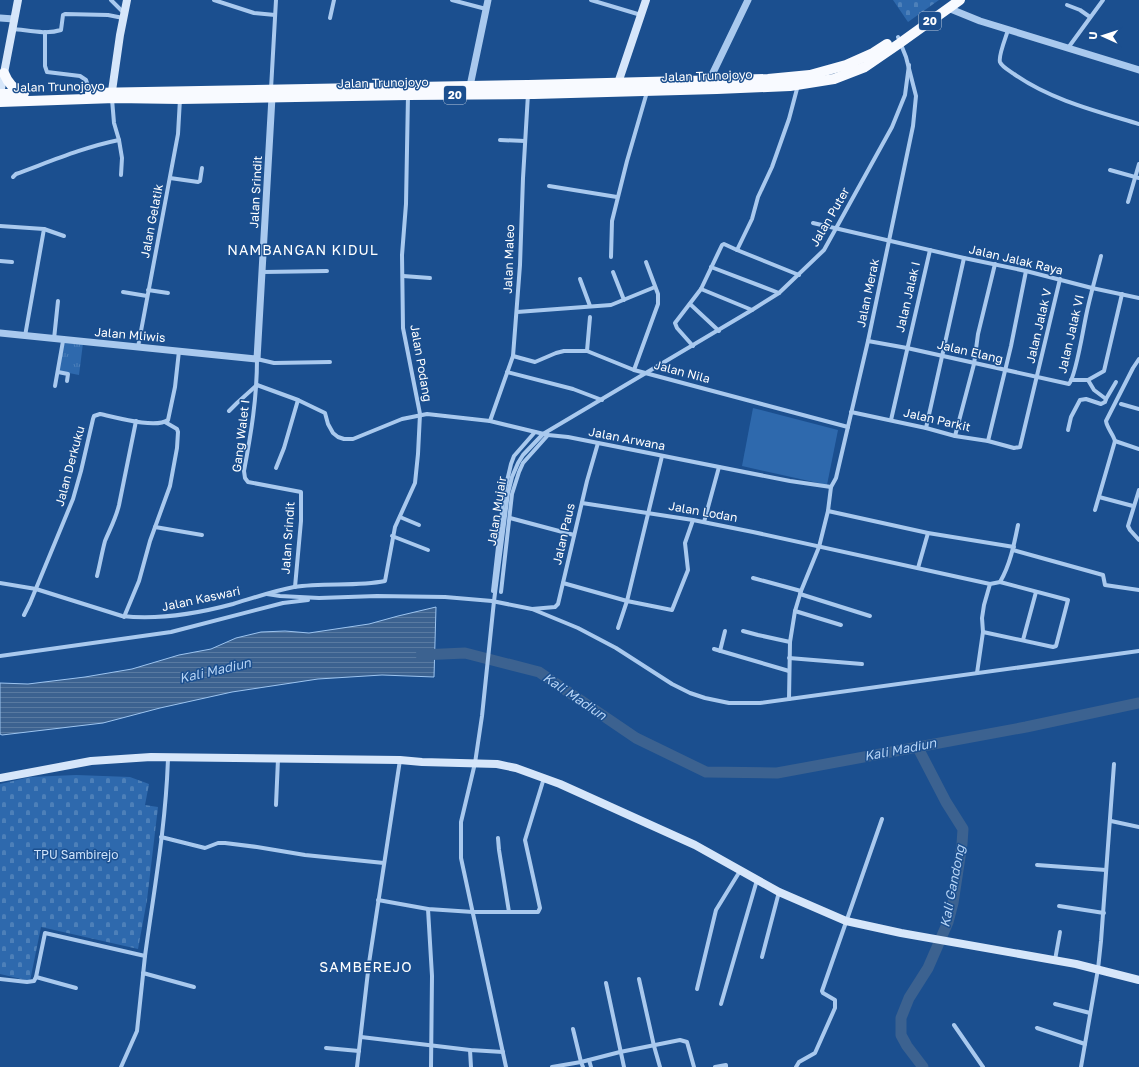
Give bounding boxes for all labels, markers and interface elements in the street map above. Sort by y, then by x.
road number: 20 [919,12,941,30]
north arrow [1083,16,1123,56]
text: U [1086,31,1099,40]
street label: Jalan Trunojoyo [661,66,753,85]
street label: Jalan Trunojoyo [337,74,429,91]
street label: Jalan Trunojoyo [13,78,105,95]
road number: 20 [444,86,466,104]
street label: Jalan Srindit [246,155,265,229]
street label: Jalan Gelatik [137,182,166,259]
street label: Jalan Puter [807,184,853,249]
street label: Jalan Maleo [500,224,517,294]
district label: NAMBANGAN KIDUL [227,241,379,258]
street label: Jalan Jalak Raya [968,241,1065,278]
street label: Jalan Merak [853,257,882,329]
street label: Jalan Jalak I [892,260,923,334]
street label: Jalan Jalak V [1023,287,1054,365]
street label: Jalan Jalak VI [1054,293,1087,375]
street label: Jalan Podang [407,323,436,403]
street label: Jalan Mliwis [94,324,166,345]
street label: Jalan Elang [936,337,1005,366]
street label: Jalan Nila [652,357,712,386]
street label: Gang Walet I [229,399,252,473]
street label: Jalan Parkit [902,405,972,435]
street label: Jalan Derkuku [52,424,87,508]
street label: Jalan Arwana [587,424,667,453]
street label: Jalan Mujair [484,475,509,547]
street label: Jalan Lodan [667,498,739,525]
street label: Jalan Srindit [277,501,298,575]
street label: Jalan Paus [549,502,578,566]
street label: Jalan Kaswari [160,583,242,614]
water label: Kali Madiun [178,654,253,686]
water label: Kali Madiun [540,669,611,724]
water label: Kali Madiun [863,734,938,764]
water label: Kali Gandong [936,843,968,928]
park label: TPU Sambirejo [34,847,118,862]
district label: SAMBEREJO [319,958,413,975]

